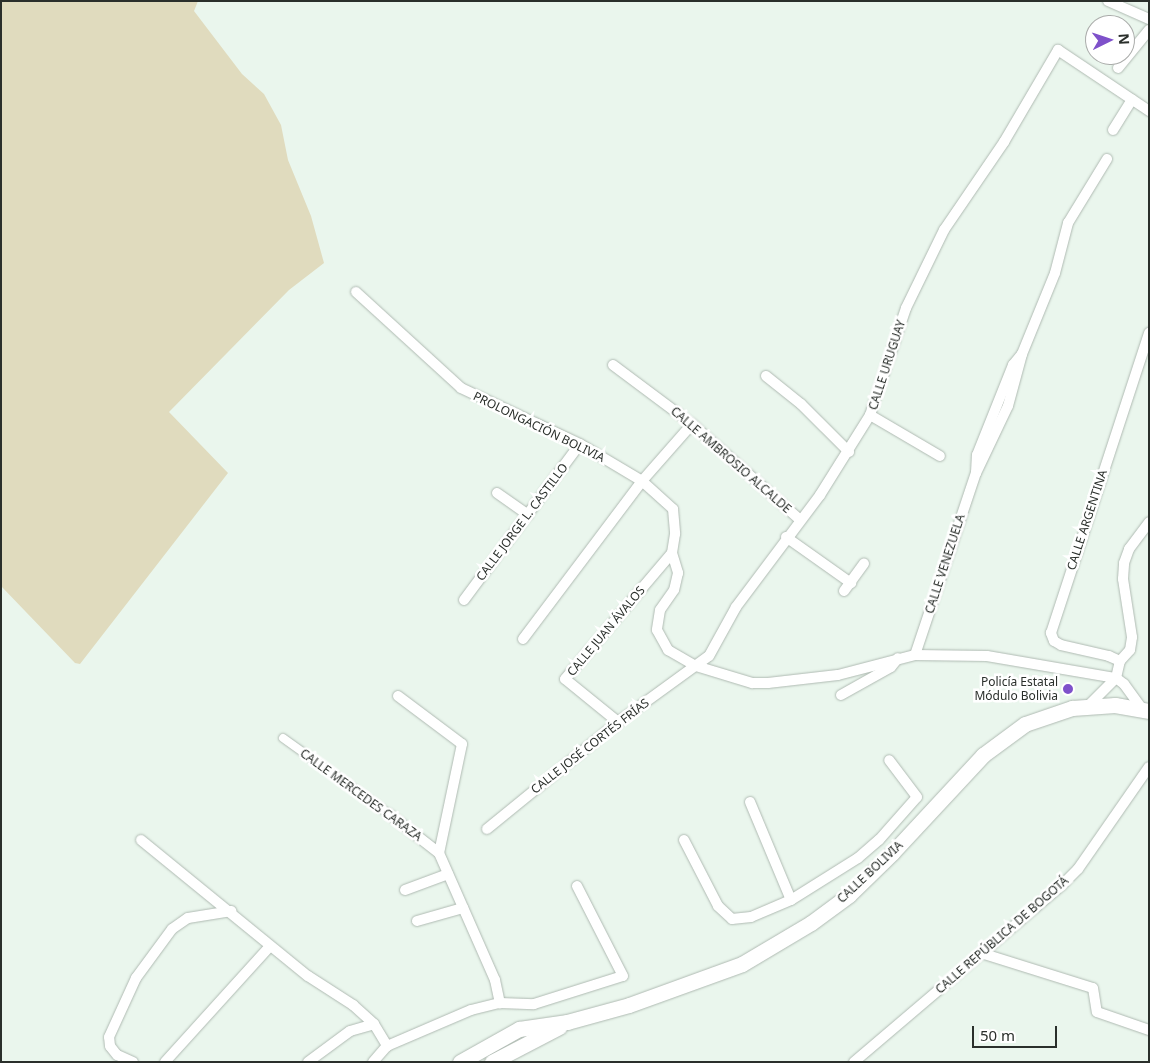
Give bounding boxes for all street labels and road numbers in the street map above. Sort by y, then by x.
street label: CALLE URUGUAY [866,318,908,412]
street label: PROLONGACIÓN BOLIVIA [471,389,607,465]
street label: CALLE AMBROSIO ALCALDE [668,404,794,516]
street label: CALLE JORGE L. CASTILLO [473,460,571,584]
street label: CALLE ARGENTINA [1064,468,1110,572]
street label: CALLE VENEZUELA [922,513,968,615]
street label: CALLE JUAN ÁVALOS [564,583,648,679]
street label: CALLE JOSÉ CORTÉS FRÍAS [528,695,652,797]
street label: CALLE MERCEDES CARAZA [297,746,425,844]
street label: CALLE BOLIVIA [834,838,906,906]
street label: CALLE REPÚBLICA DE BOGOTÁ [933,873,1071,997]

